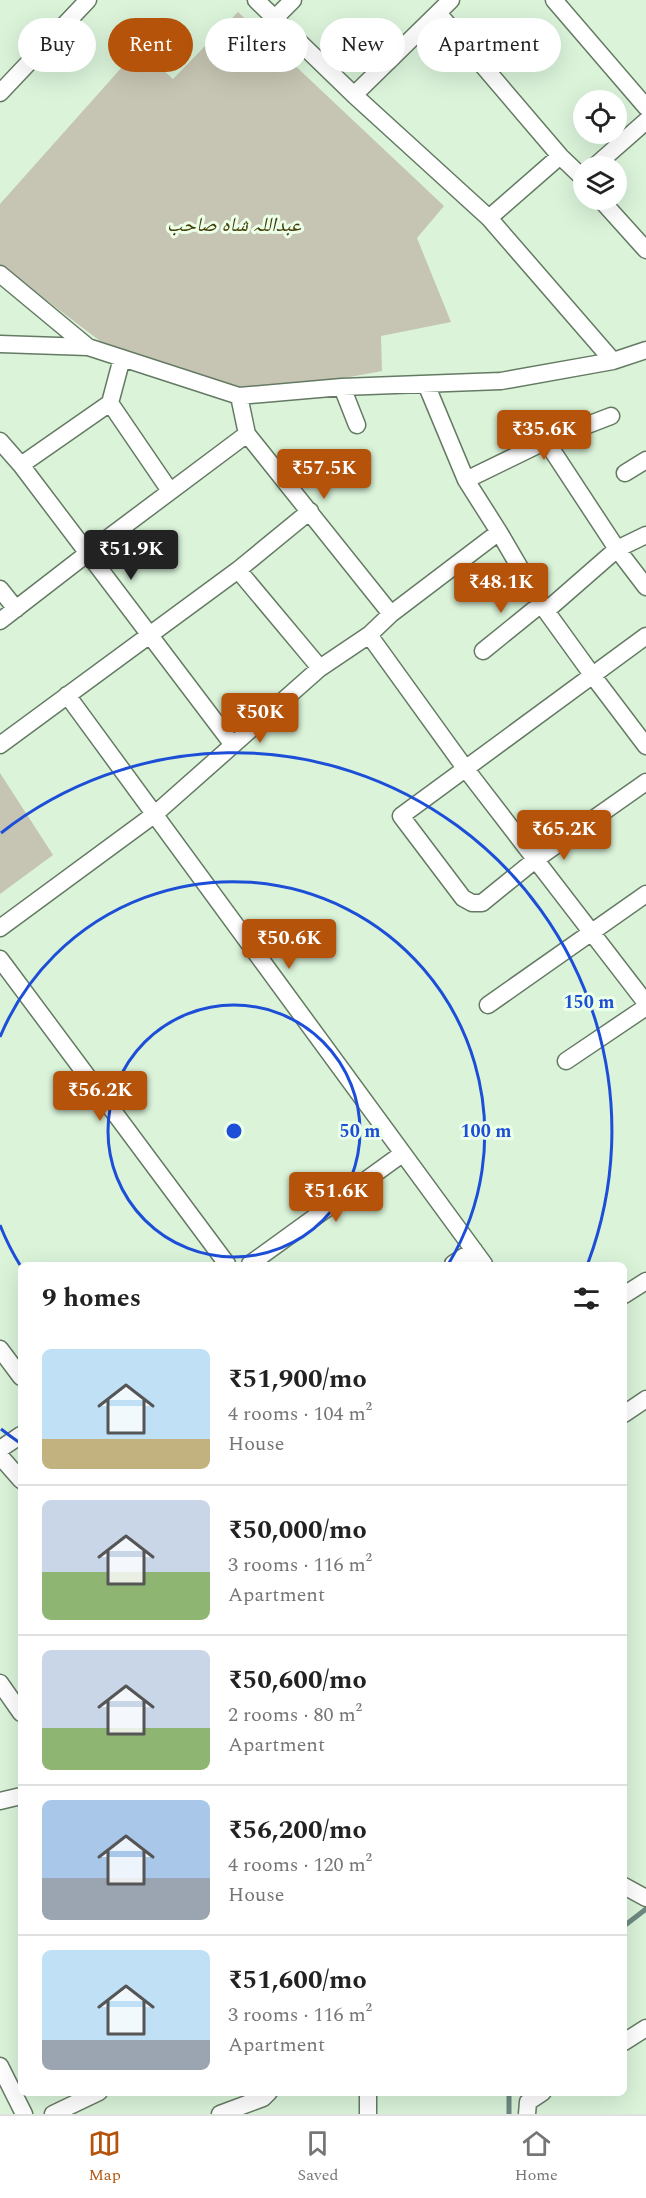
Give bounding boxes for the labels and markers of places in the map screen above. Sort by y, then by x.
pin: ₹35.6K [495,410,593,461]
pin: ₹57.5K [275,449,373,500]
pin: ₹51.9K [82,530,180,581]
pin: ₹48.1K [452,563,550,614]
pin: ₹50K [224,693,296,744]
pin: ₹65.2K [515,810,613,861]
pin: ₹50.6K [240,919,338,970]
pin: ₹56.2K [51,1071,149,1122]
centre of rings [224,1121,244,1141]
pin: ₹51.6K [287,1172,385,1223]

